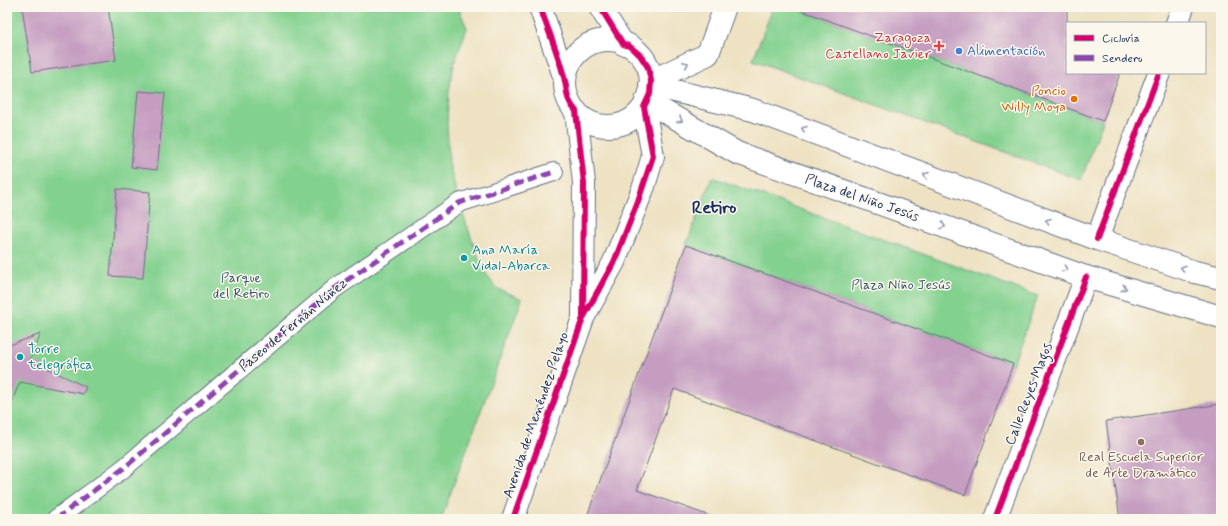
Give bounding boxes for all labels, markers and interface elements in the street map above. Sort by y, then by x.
legend [1066,22,1206,74]
place label: Zaragoza Castellano Javier [825,29,931,63]
text: Ciclovía [1102,31,1140,47]
marker: Zaragoza Castellano Javier [934,41,944,51]
place label: Alimentación [967,42,1045,60]
marker: Alimentación [954,46,964,56]
text: Sendero [1102,51,1143,67]
one-way arrow [682,61,690,69]
place label: Poncio Willy Moya [1001,82,1066,116]
marker: Poncio Willy Moya [1069,94,1079,104]
one-way arrow [676,116,683,123]
one-way arrow [801,126,808,134]
street label: Plaza del Niño Jesús [803,170,921,226]
one-way arrow [923,171,930,179]
district label: Retiro [692,196,737,220]
one-way arrow [1044,217,1051,225]
one-way arrow [939,221,946,230]
place label: Ana María Vidal-Abarca [472,241,550,275]
marker: Ana María Vidal-Abarca [459,253,469,263]
one-way arrow [1180,264,1187,273]
one-way arrow [1062,265,1069,273]
park label: Parque del Retiro [213,269,269,303]
street label: Paseo de Fernán Núñez [235,274,351,376]
park label: Plaza Niño Jesús [851,276,951,294]
one-way arrow [1120,283,1127,292]
street label: Avenida de Menéndez Pelayo [499,330,573,500]
place label: Torre telegráfica [27,340,93,375]
street label: Calle Reyes Magos [1001,340,1059,449]
marker: Torre telegráfica [15,352,25,362]
marker: Real Escuela Superior de Arte Dramático [1136,437,1146,447]
place label: Real Escuela Superior de Arte Dramático [1079,448,1204,482]

